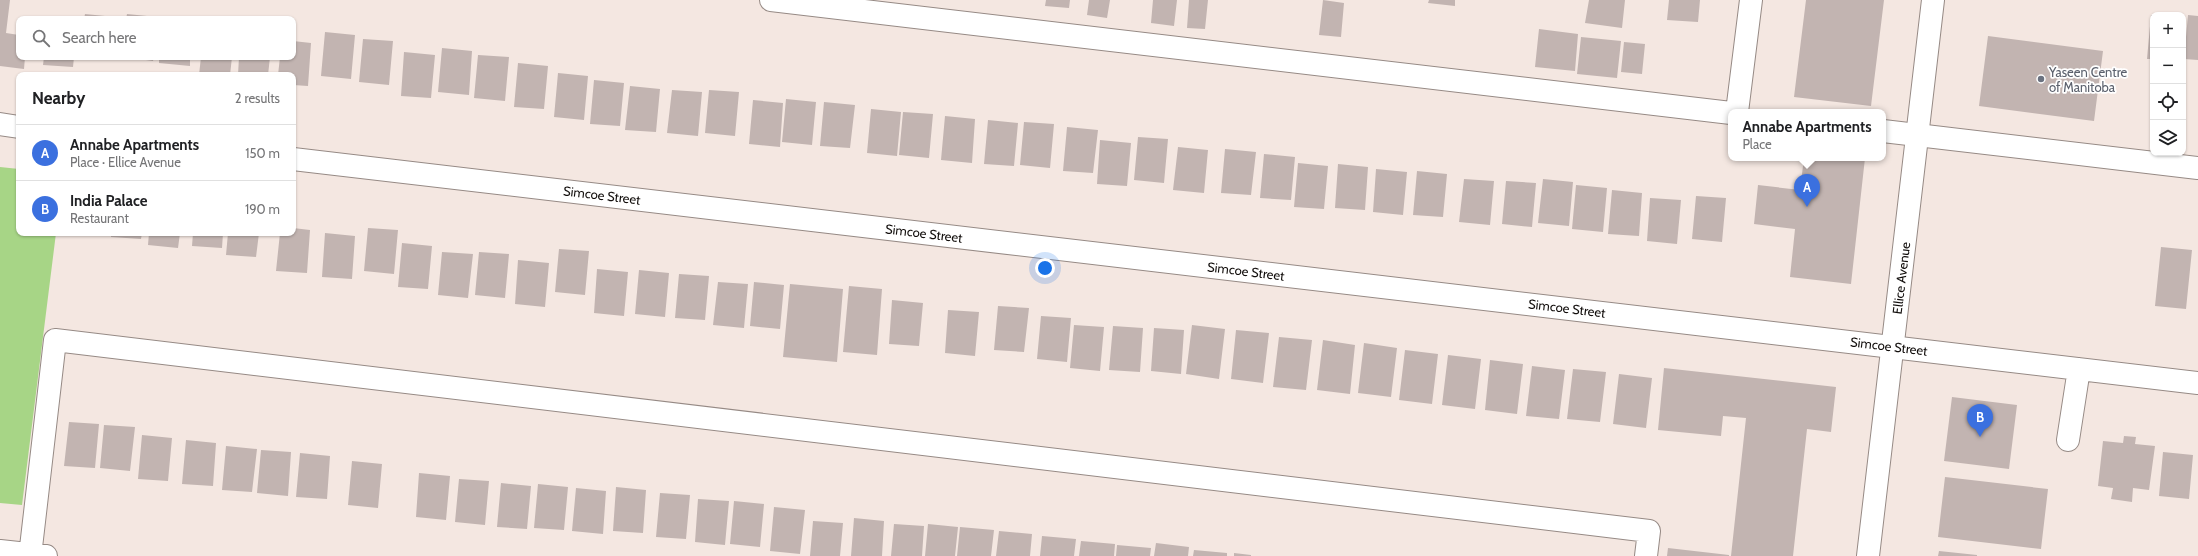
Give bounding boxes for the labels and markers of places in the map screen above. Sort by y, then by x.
place label: Yaseen Centre of Manitoba [2048,64,2128,95]
marker: Yaseen Centre of Manitoba [2036,74,2046,84]
pin: A [1794,174,1820,207]
pin: B [1967,404,1993,437]

